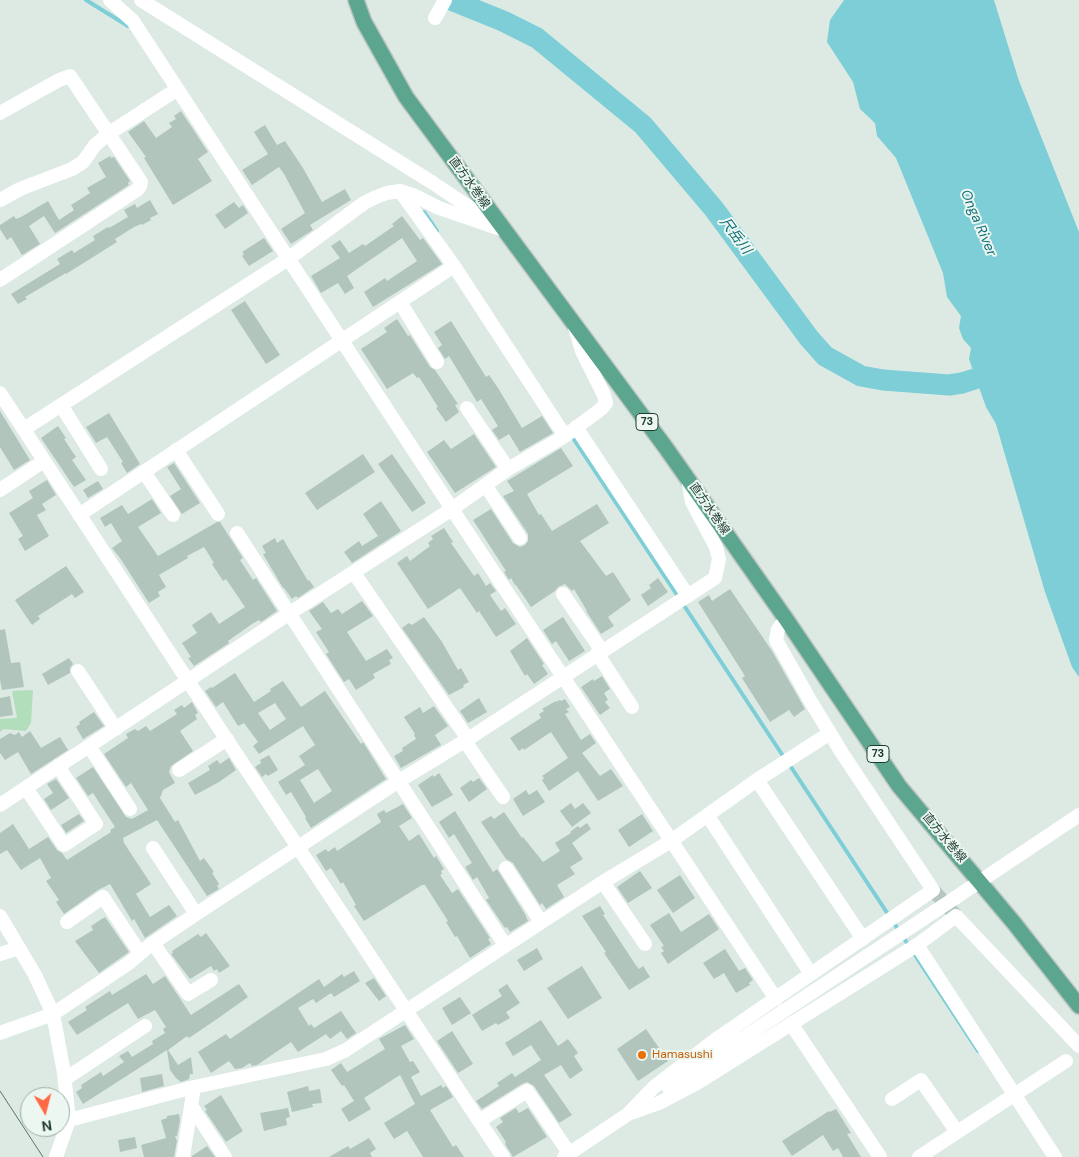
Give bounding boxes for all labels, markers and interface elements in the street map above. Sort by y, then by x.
street label: 直方水巻線 [446,154,492,212]
water label: Onga River [956,187,1000,259]
water label: 尺岳川 [716,214,754,258]
road number: 73 [636,414,658,431]
street label: 直方水巻線 [686,480,732,538]
road number: 73 [867,746,889,762]
street label: 直方水巻線 [919,810,969,866]
place label: Hamasushi [652,1048,713,1062]
marker: Hamasushi [636,1049,648,1061]
north arrow [20,1087,70,1137]
text: N [41,1116,53,1135]

